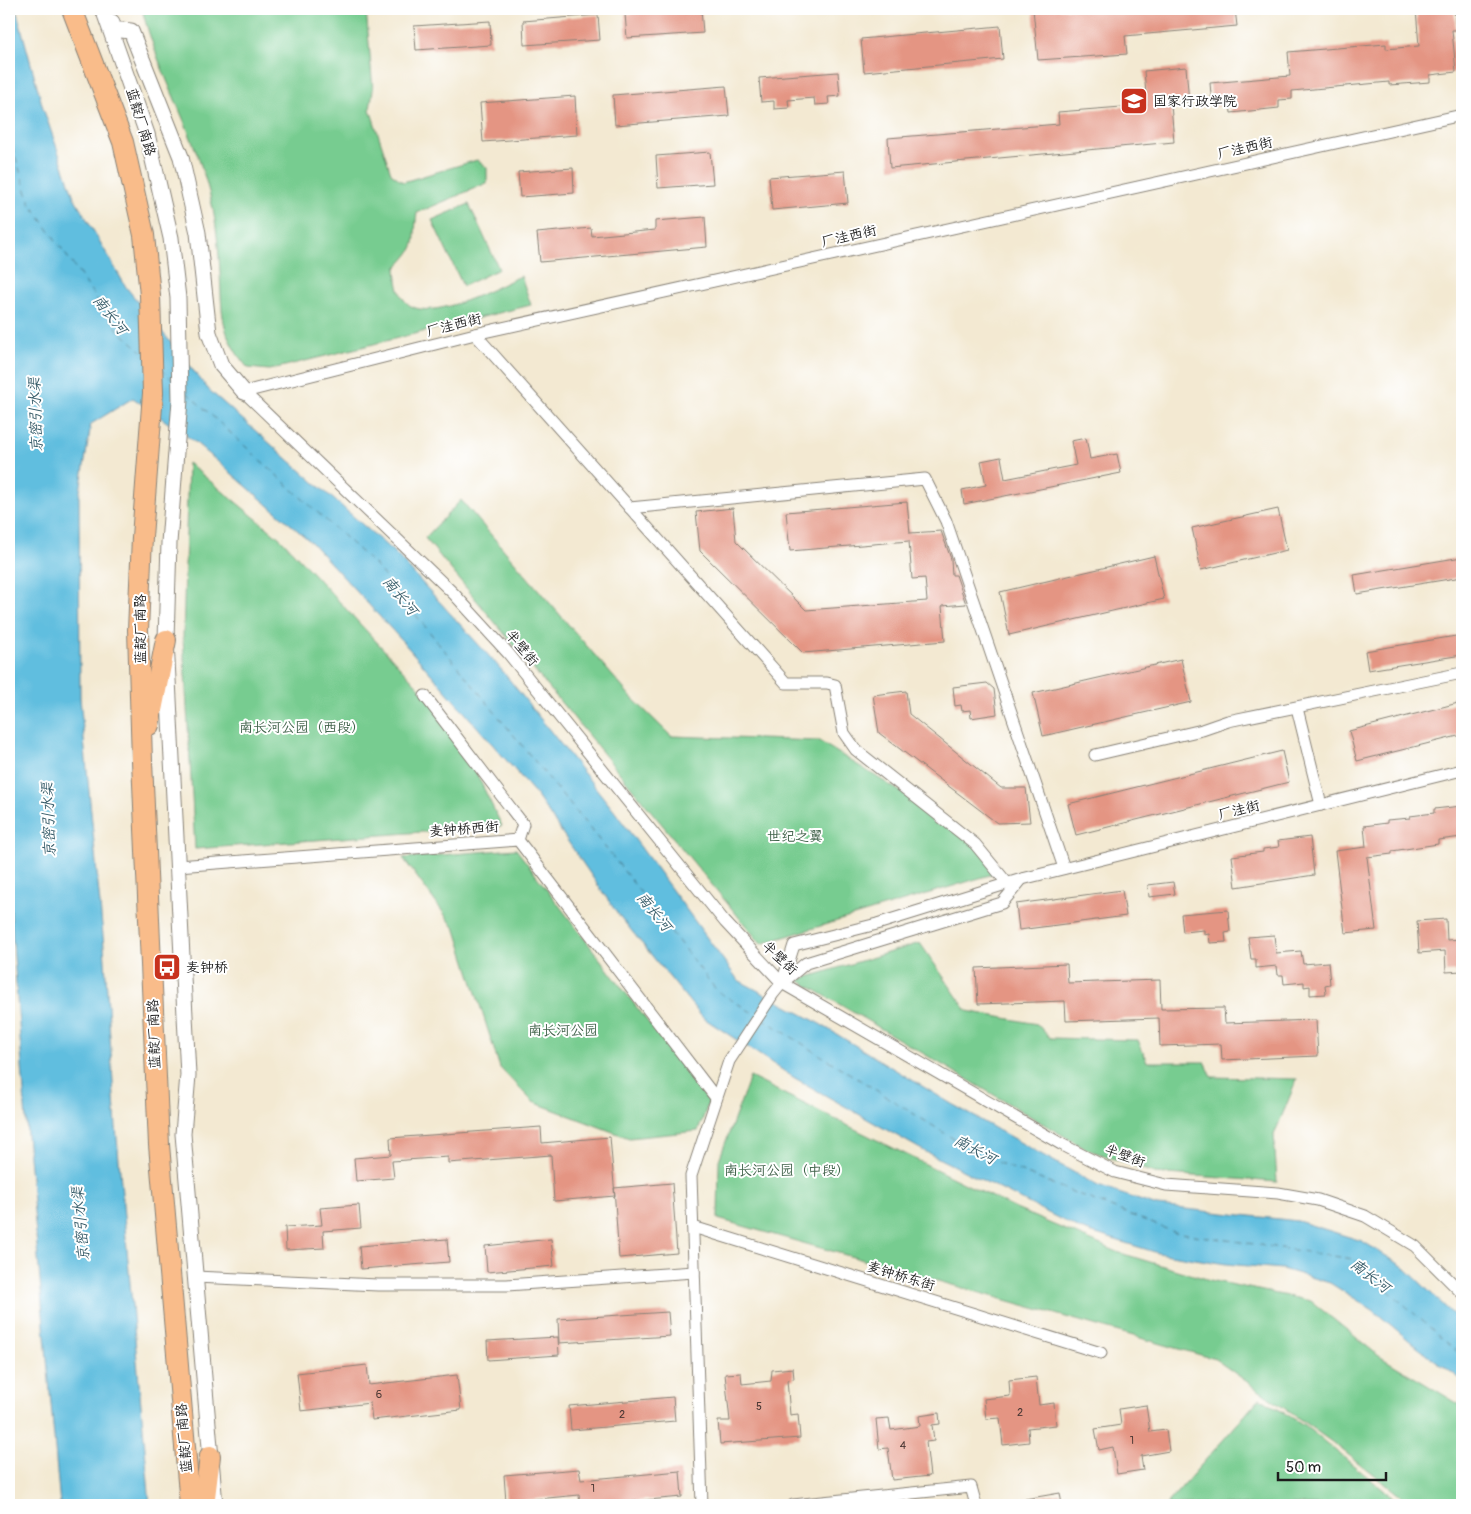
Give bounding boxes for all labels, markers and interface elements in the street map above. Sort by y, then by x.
street label: 蓝靛厂南路 [123,86,159,158]
school or university icon: 国家行政学院 [1119,86,1149,116]
place label: 国家行政学院 [1153,93,1237,110]
street label: 厂洼西街 [1216,133,1274,163]
street label: 厂洼西街 [820,221,878,251]
water label: 南长河 [89,291,133,341]
street label: 厂洼西街 [425,310,483,340]
water label: 京密引水渠 [25,375,47,453]
water label: 南长河 [378,573,423,622]
street label: 蓝靛厂南路 [132,594,149,664]
street label: 半壁街 [502,626,542,670]
park label: 南长河公园（西段） [239,719,365,736]
water label: 京密引水渠 [38,780,60,858]
street label: 厂洼街 [1217,797,1261,823]
street label: 麦钟桥西街 [428,818,500,840]
park label: 世纪之翼 [767,828,823,845]
water label: 南长河 [632,889,677,938]
street label: 半壁街 [759,937,801,979]
bus stop icon: 麦钟桥 [152,952,182,982]
place label: 麦钟桥 [186,959,228,976]
street label: 蓝靛厂南路 [144,999,164,1069]
park label: 南长河公园 [528,1022,598,1039]
water label: 南长河 [951,1131,1002,1170]
street label: 半壁街 [1102,1141,1148,1171]
park label: 南长河公园（中段） [724,1162,850,1179]
water label: 京密引水渠 [68,1184,94,1262]
water label: 南长河 [1346,1255,1396,1299]
street label: 麦钟桥东街 [865,1258,937,1294]
house number: 6 [376,1388,382,1401]
house number: 5 [756,1400,762,1413]
street label: 蓝靛厂南路 [172,1402,196,1474]
house number: 2 [1017,1406,1023,1419]
house number: 2 [619,1408,625,1421]
house number: 1 [1130,1434,1134,1447]
house number: 4 [900,1439,907,1452]
scale bar [1278,1449,1386,1481]
text: 50 m [1286,1458,1321,1477]
house number: 1 [591,1482,595,1495]

